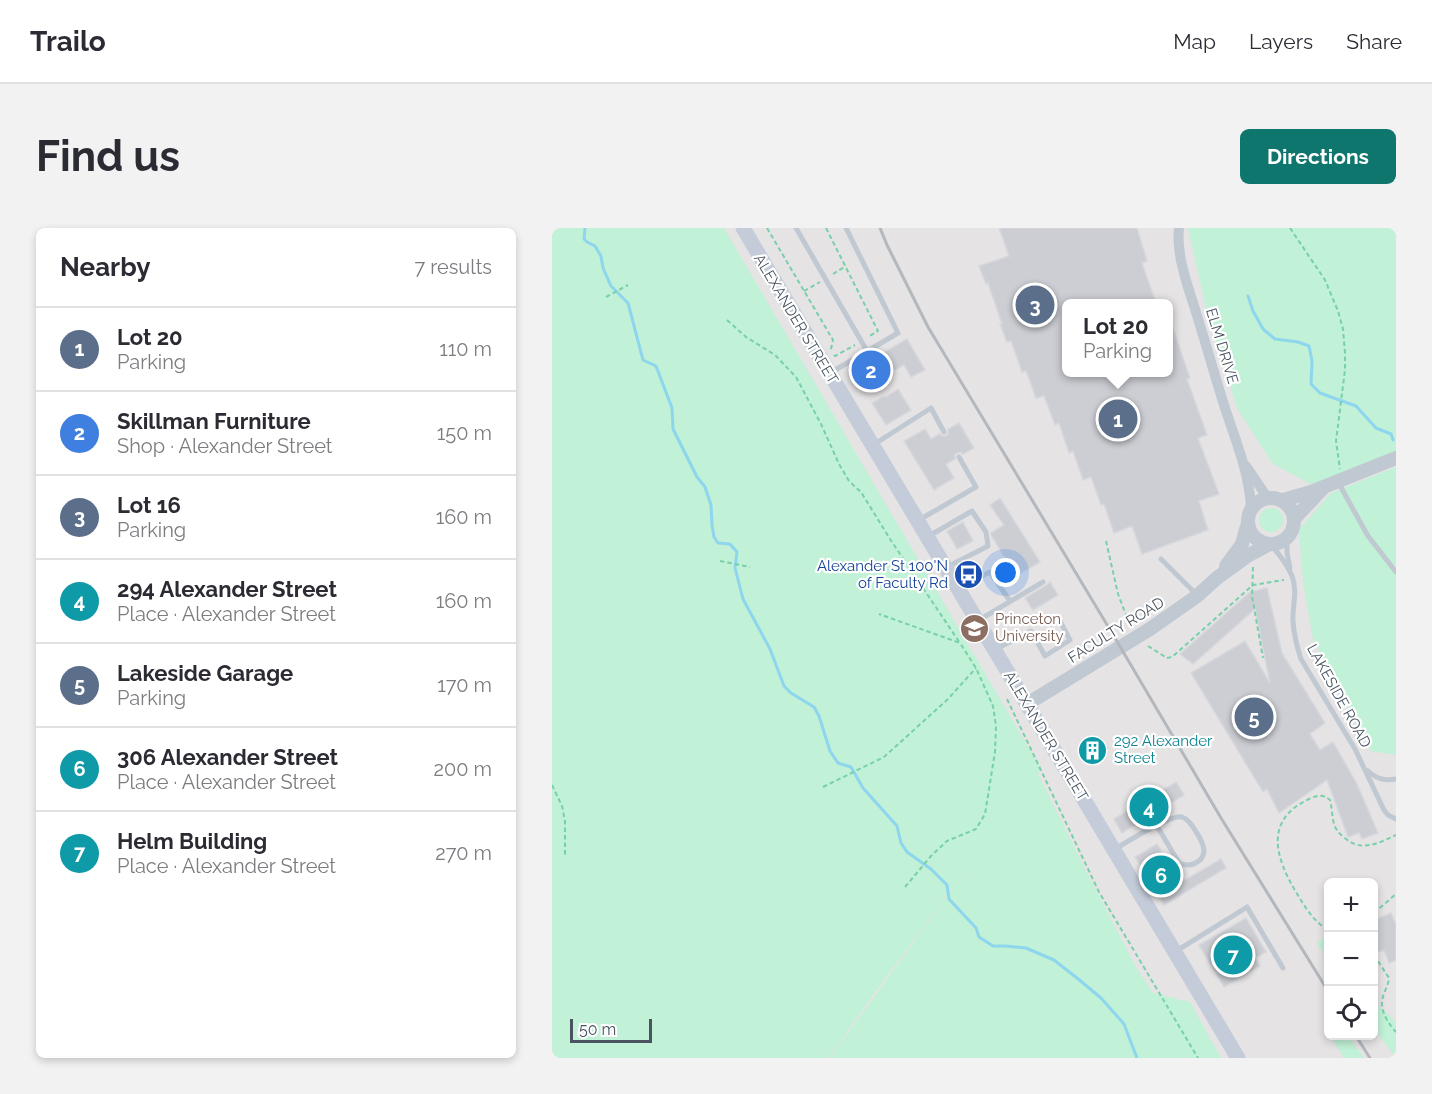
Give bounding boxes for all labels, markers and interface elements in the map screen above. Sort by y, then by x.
text: Trailo [30,25,106,58]
text: Map [1173,29,1216,54]
text: Layers [1249,29,1313,54]
text: Share [1346,29,1402,54]
button: Directions [1240,129,1396,184]
text: Find us [36,132,180,181]
street label: ALEXANDER STREET [750,251,842,387]
text: Nearby [60,252,150,282]
text: 7 results [414,255,492,279]
pin: 3 [1016,282,1054,328]
popup [1062,299,1173,377]
street label: ELM DRIVE [1202,306,1242,386]
text: Lot 20 [1083,313,1148,339]
text: Lot 20 [117,324,183,350]
text: 1 [75,337,84,361]
text: 110 m [439,337,492,361]
text: Parking [1083,339,1152,363]
pin: 2 [852,348,890,392]
text: Parking [117,350,186,374]
pin: 1 [1098,396,1138,441]
text: Skillman Furniture [117,408,311,434]
text: 2 [74,421,85,445]
text: 150 m [437,421,492,445]
text: Shop · Alexander Street [117,434,333,458]
text: Lot 16 [117,492,181,518]
text: 3 [74,505,85,529]
text: 160 m [436,505,492,529]
text: Parking [117,518,186,542]
place label: Alexander St 100'N of Faculty Rd [817,557,948,592]
your location [991,558,1020,587]
bus stop icon: Alexander St 100'N of Faculty Rd [953,559,985,591]
text: 294 Alexander Street [117,576,337,602]
text: 4 [74,589,85,613]
text: 160 m [436,589,492,613]
street label: FACULTY ROAD [1065,593,1168,667]
text: Place · Alexander Street [117,602,336,626]
place label: Princeton University [995,610,1064,645]
school or university icon: Princeton University [958,612,990,644]
street label: LAKESIDE ROAD [1303,641,1375,751]
text: Lakeside Garage [117,660,293,686]
street label: ALEXANDER STREET [1000,668,1092,804]
text: 5 [74,673,85,697]
text: 170 m [437,673,492,697]
text: Parking [117,686,186,710]
pin: 5 [1234,694,1274,740]
place label: 292 Alexander Street [1114,732,1213,767]
building icon: 292 Alexander Street [1077,734,1109,766]
text: 306 Alexander Street [117,744,338,770]
text: 6 [73,757,86,781]
text: 200 m [434,757,492,781]
text: Place · Alexander Street [117,770,336,794]
pin: 4 [1130,784,1168,830]
text: Helm Building [117,828,267,854]
text: 7 [74,841,85,865]
text: 270 m [435,841,492,865]
pin: 6 [1142,852,1180,898]
text: Place · Alexander Street [117,854,336,878]
map controls [1324,878,1378,1040]
button: + [1324,878,1378,932]
pin: 7 [1214,932,1252,978]
button: − [1324,932,1378,986]
button: locate [1324,986,1378,1040]
scale bar [570,1016,652,1044]
text: 50 m [579,1020,616,1039]

